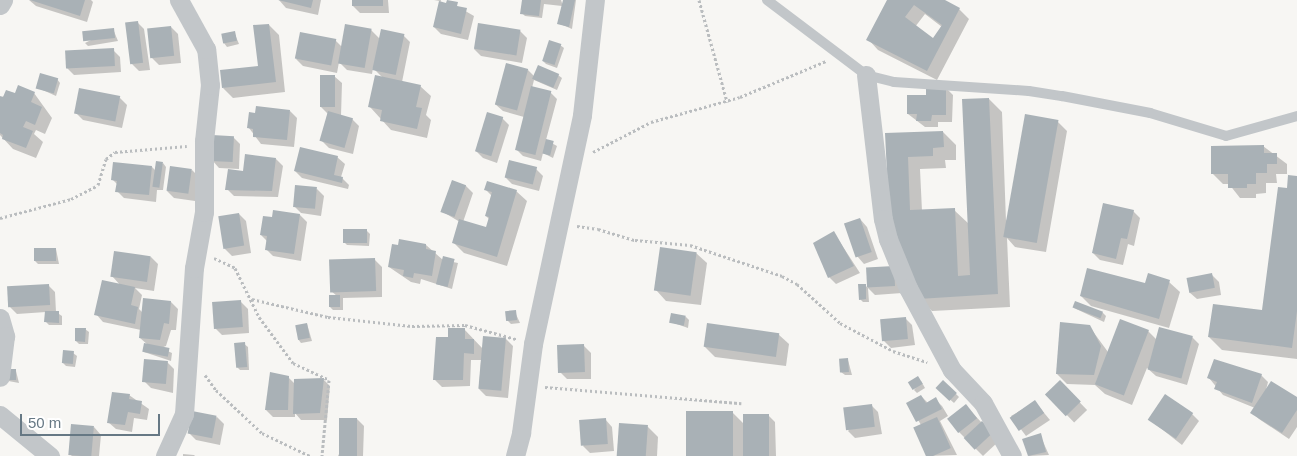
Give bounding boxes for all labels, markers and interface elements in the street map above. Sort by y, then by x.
scale bar [22,404,162,436]
text: 50 m [28,414,61,431]

